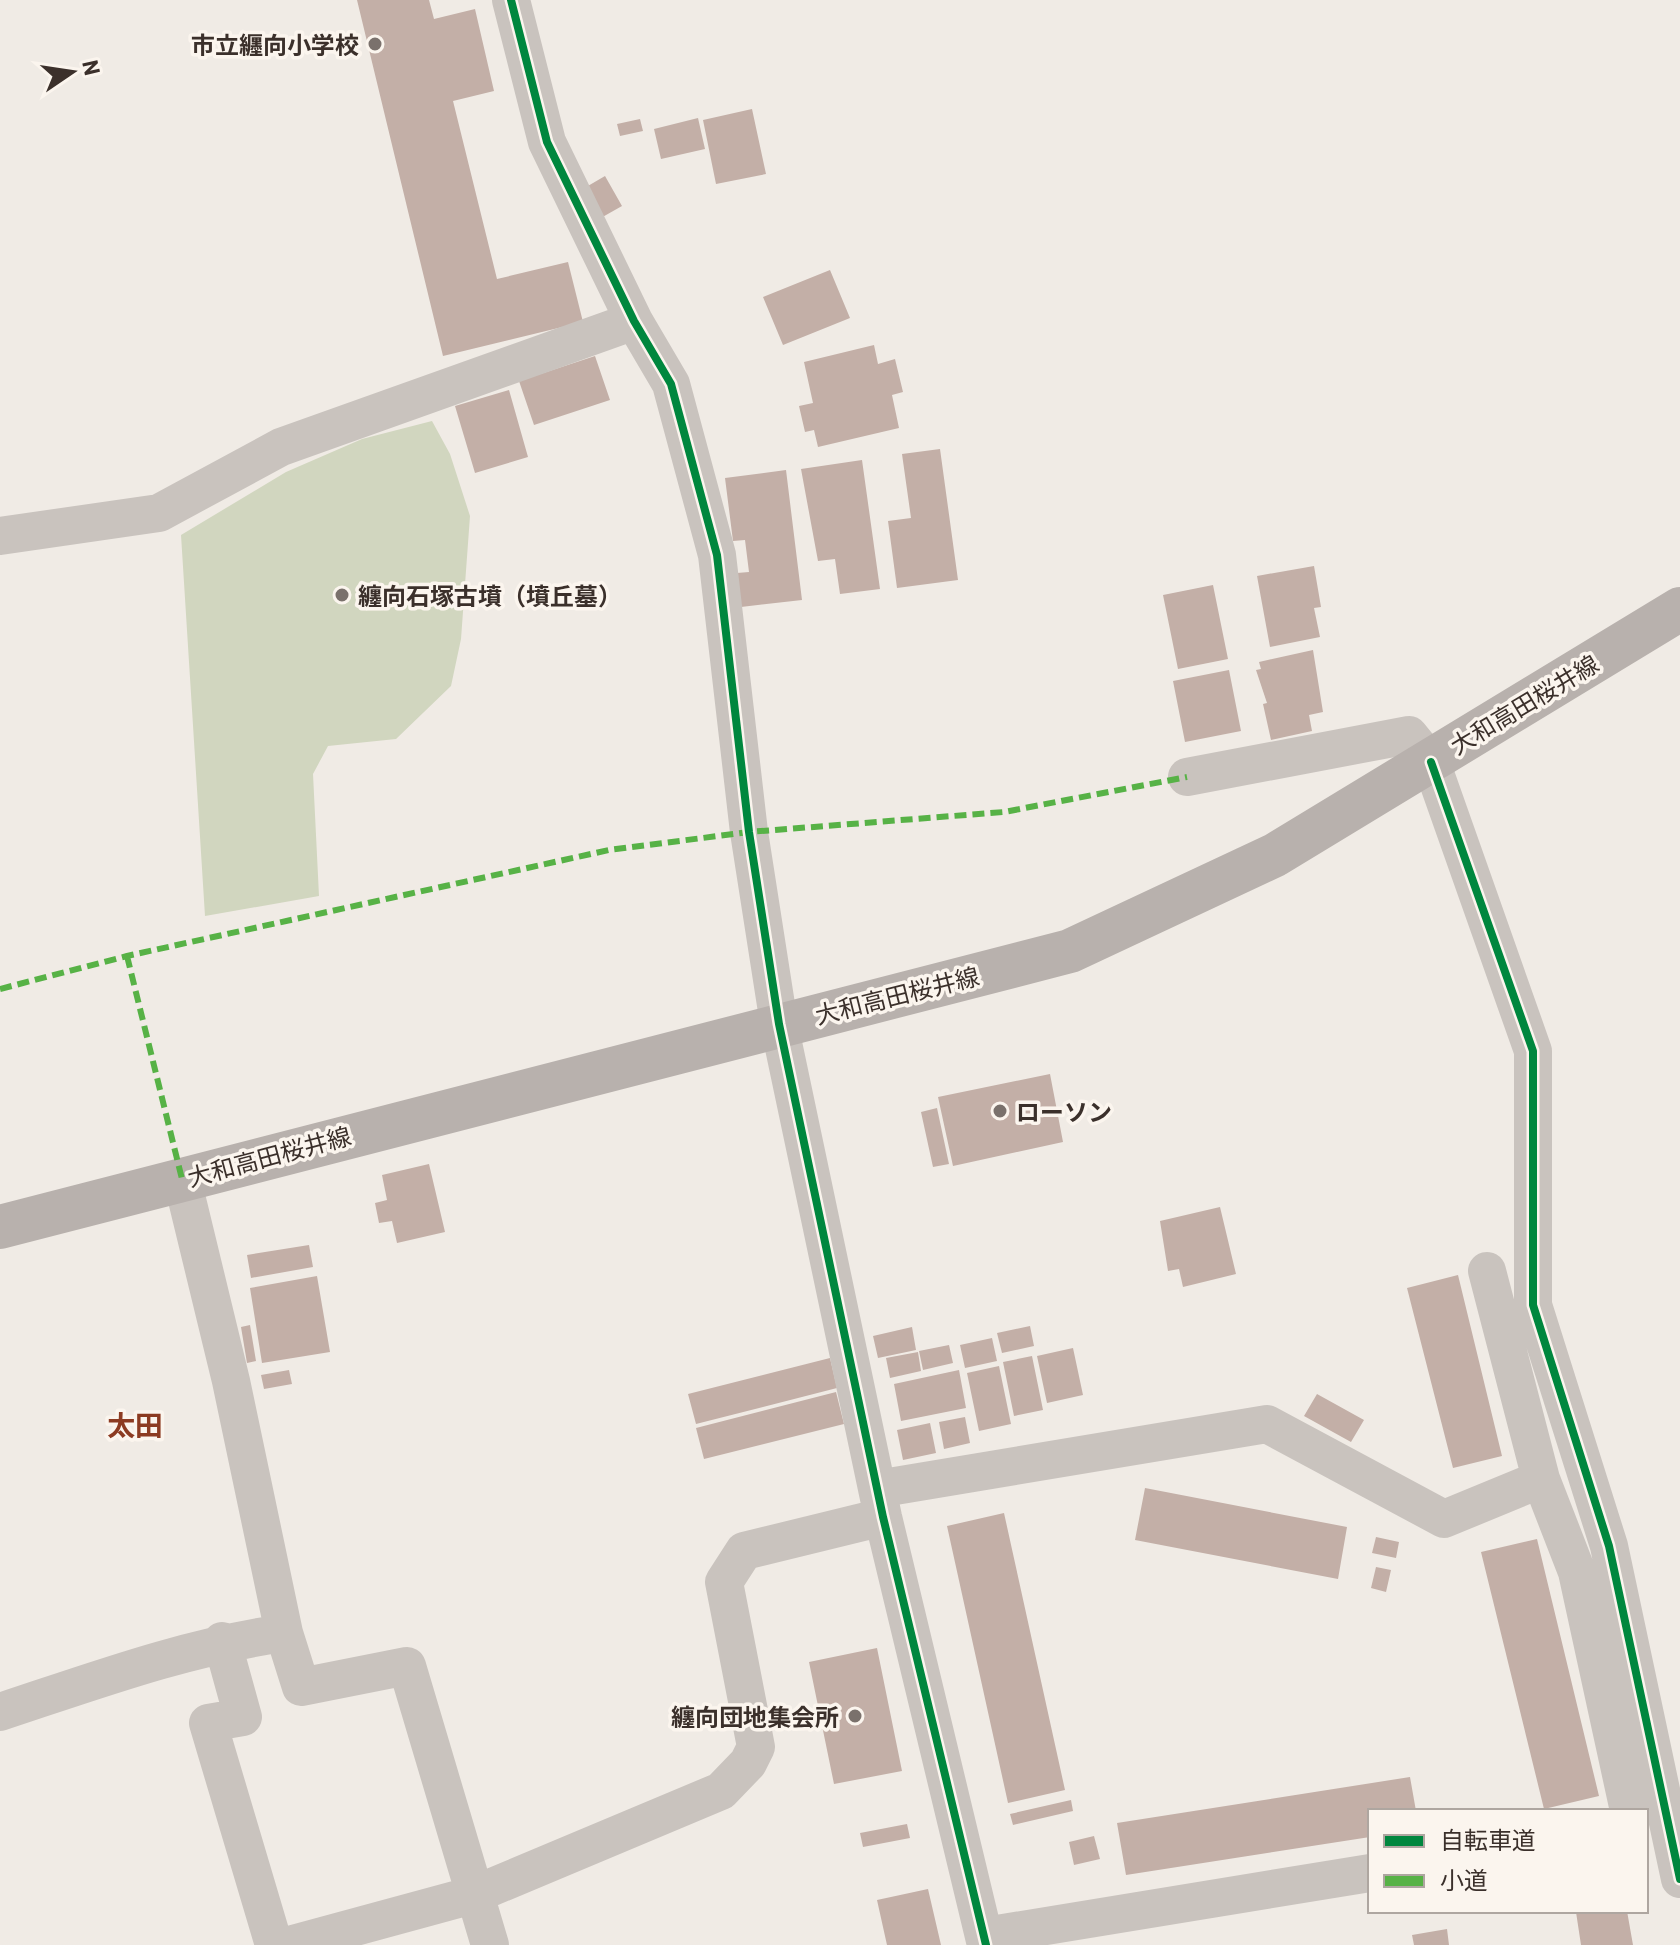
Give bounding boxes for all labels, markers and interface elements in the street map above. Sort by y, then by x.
place label: 市立纒向小学校 [191,30,359,59]
north arrow [32,32,112,112]
marker: 市立纒向小学校 [366,35,384,53]
text: N [78,57,107,77]
place label: 纏向石塚古墳（墳丘墓） [358,581,622,610]
marker: 纏向石塚古墳（墳丘墓） [333,586,351,604]
street label: 大和高田桜井線 [1445,648,1603,760]
street label: 大和高田桜井線 [812,961,982,1029]
place label: ローソン [1016,1097,1112,1126]
marker: ローソン [991,1102,1009,1120]
street label: 大和高田桜井線 [184,1120,354,1192]
district label: 太田 [107,1408,163,1442]
place label: 纏向団地集会所 [671,1702,839,1731]
marker: 纏向団地集会所 [846,1707,864,1725]
legend [1368,1809,1648,1913]
text: 自転車道 [1440,1825,1536,1854]
text: 小道 [1440,1865,1488,1894]

